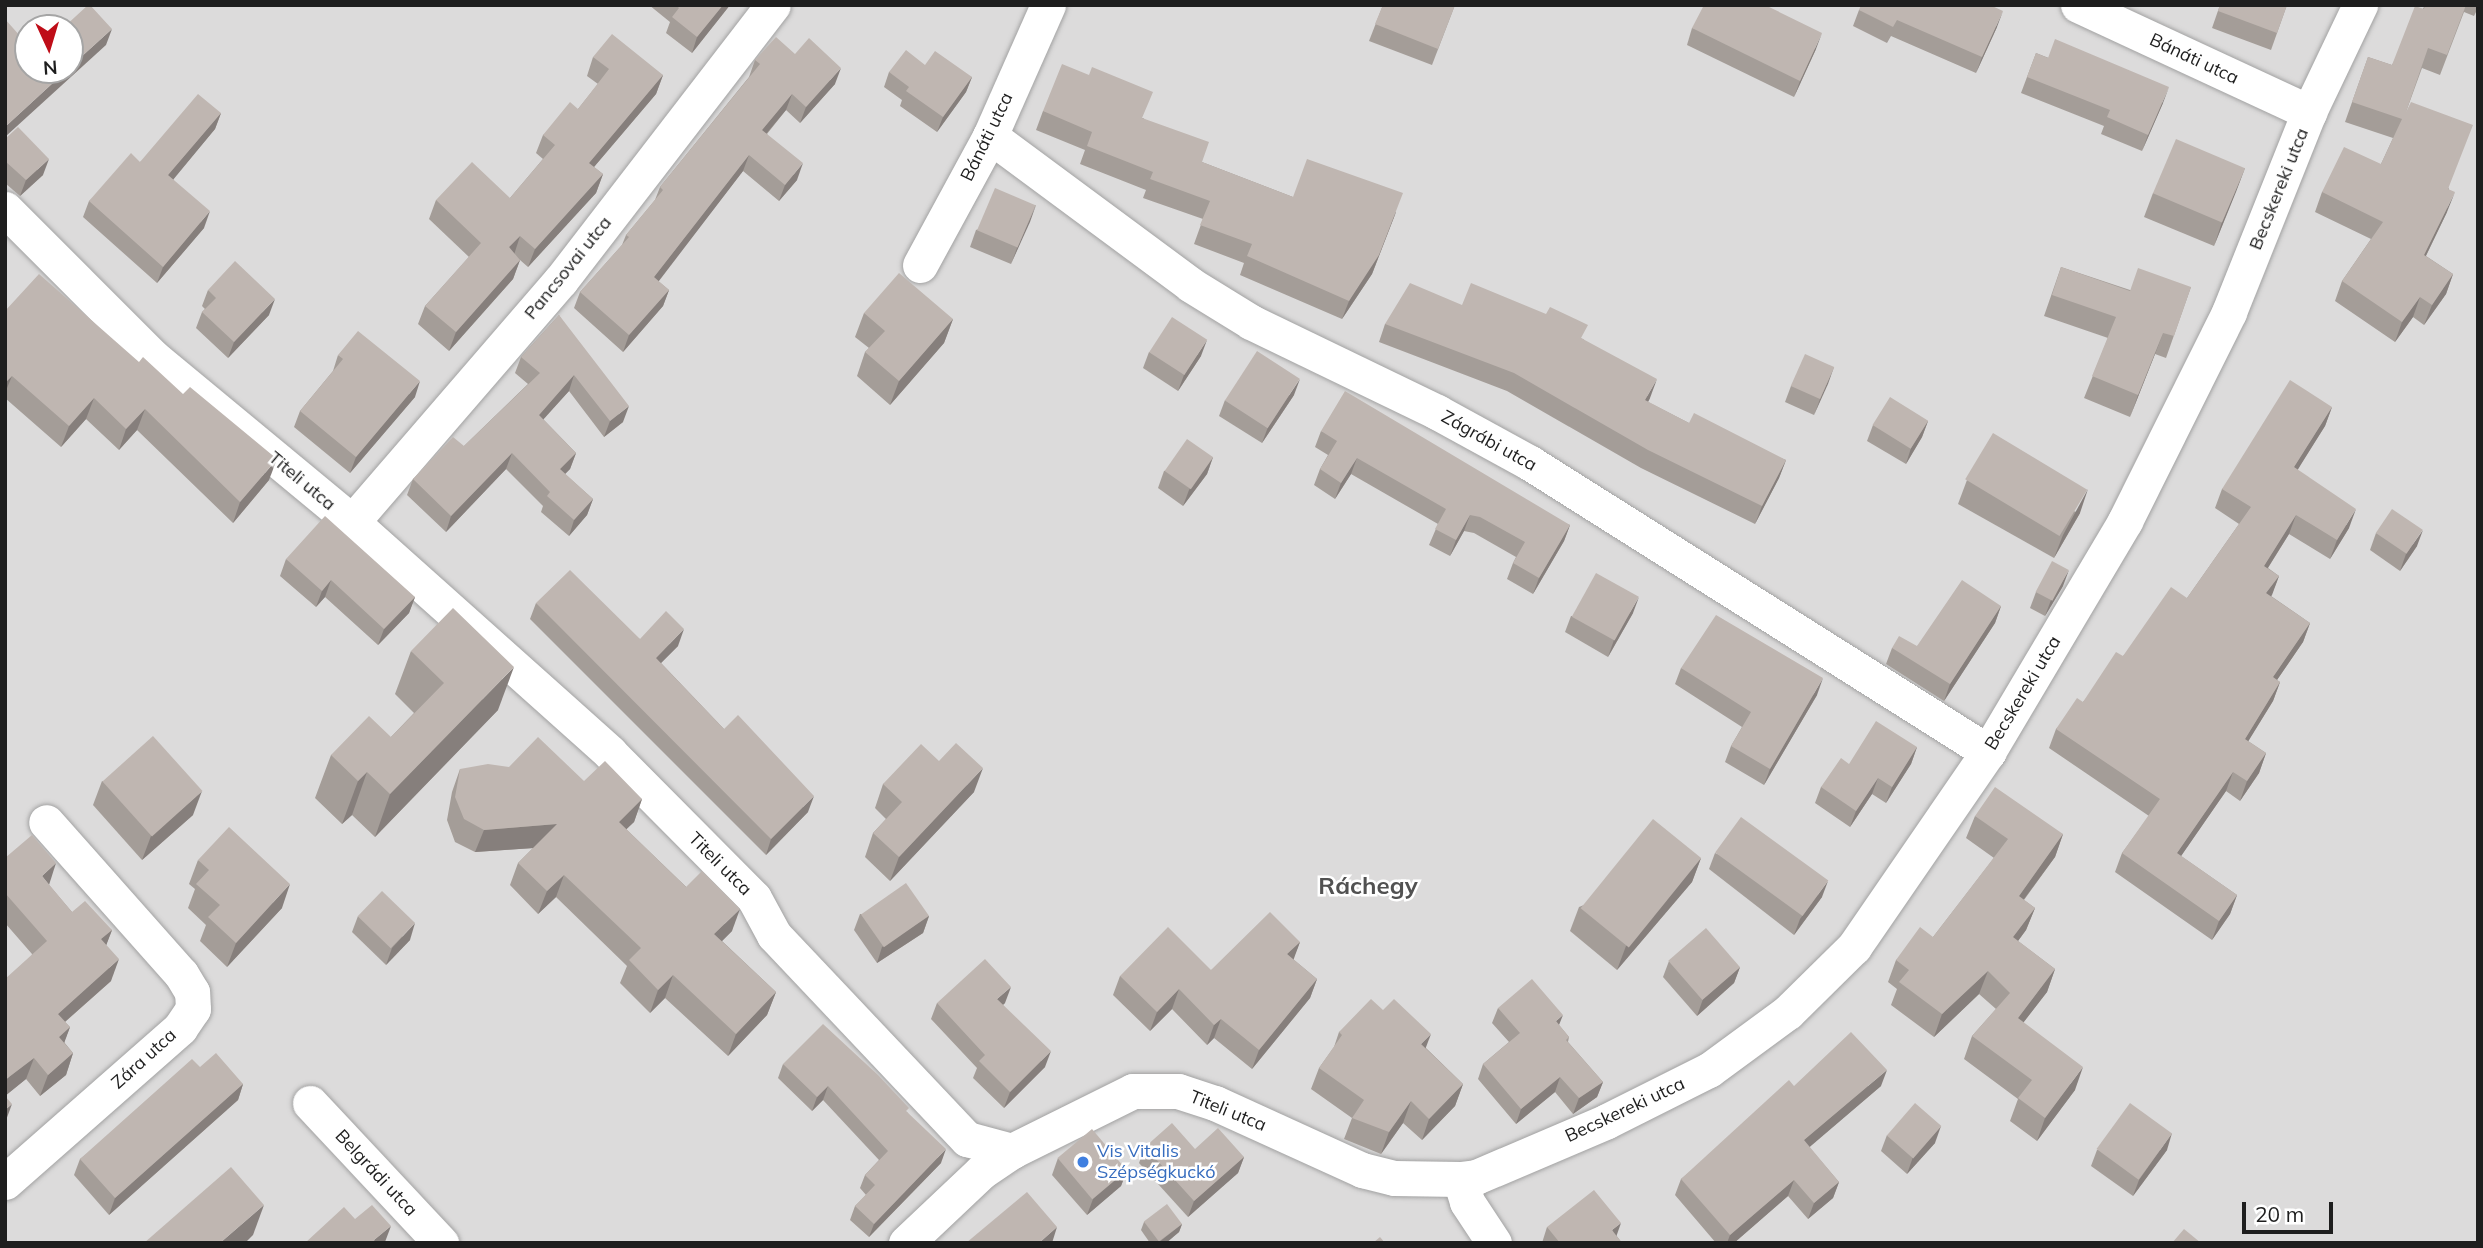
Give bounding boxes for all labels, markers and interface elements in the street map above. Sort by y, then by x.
north arrow [14,14,84,84]
street label: Bánáti utca [2146,29,2242,89]
text: N [42,55,58,80]
street label: Bánáti utca [956,89,1018,185]
street label: Becskereki utca [2245,125,2313,253]
street label: Pancsovai utca [520,212,616,324]
street label: Zágrábi utca [1438,406,1540,476]
street label: Titeli utca [264,447,340,515]
street label: Becskereki utca [1980,632,2066,754]
street label: Titeli utca [684,828,756,900]
district label: Ráchegy [1318,872,1418,900]
street label: Zára utca [107,1024,181,1094]
street label: Becskereki utca [1562,1073,1688,1147]
street label: Titeli utca [1187,1086,1269,1136]
street label: Belgrádi utca [330,1125,422,1221]
place label: Vis Vitalis Szépségkuckó [1097,1141,1215,1184]
marker: Vis Vitalis Szépségkuckó [1075,1154,1091,1170]
scale bar [2245,1188,2336,1232]
text: 20 m [2255,1201,2304,1227]

